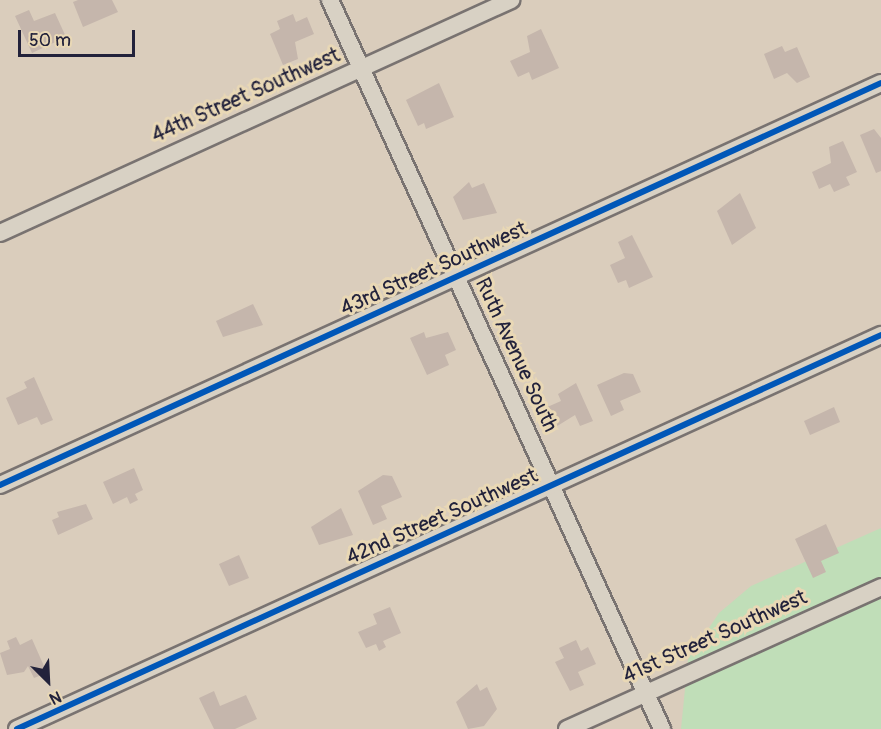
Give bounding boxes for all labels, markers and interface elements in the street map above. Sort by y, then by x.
scale bar [21,18,138,56]
text: 50 m [29,29,71,52]
street label: 44th Street Southwest [148,43,344,149]
street label: 43rd Street Southwest [337,216,531,322]
street label: Ruth Avenue South [469,274,563,436]
street label: 42nd Street Southwest [342,463,542,571]
street label: 41st Street Southwest [619,585,811,689]
north arrow [18,651,78,711]
text: N [46,686,64,709]

